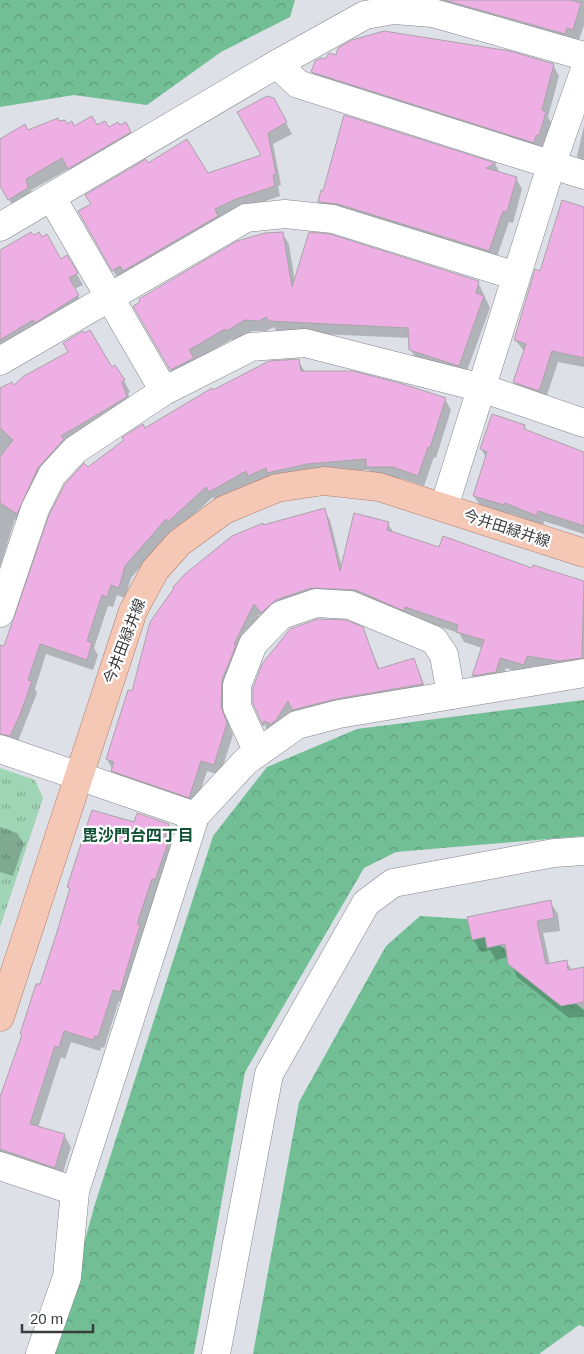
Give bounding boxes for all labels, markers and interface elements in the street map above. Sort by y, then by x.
street label: 今井田緑井線 [462,506,552,550]
street label: 今井田緑井線 [100,596,148,686]
district label: 毘沙門台四丁目 [82,827,194,844]
scale bar [22,1302,94,1334]
text: 20 m [30,1310,63,1327]

